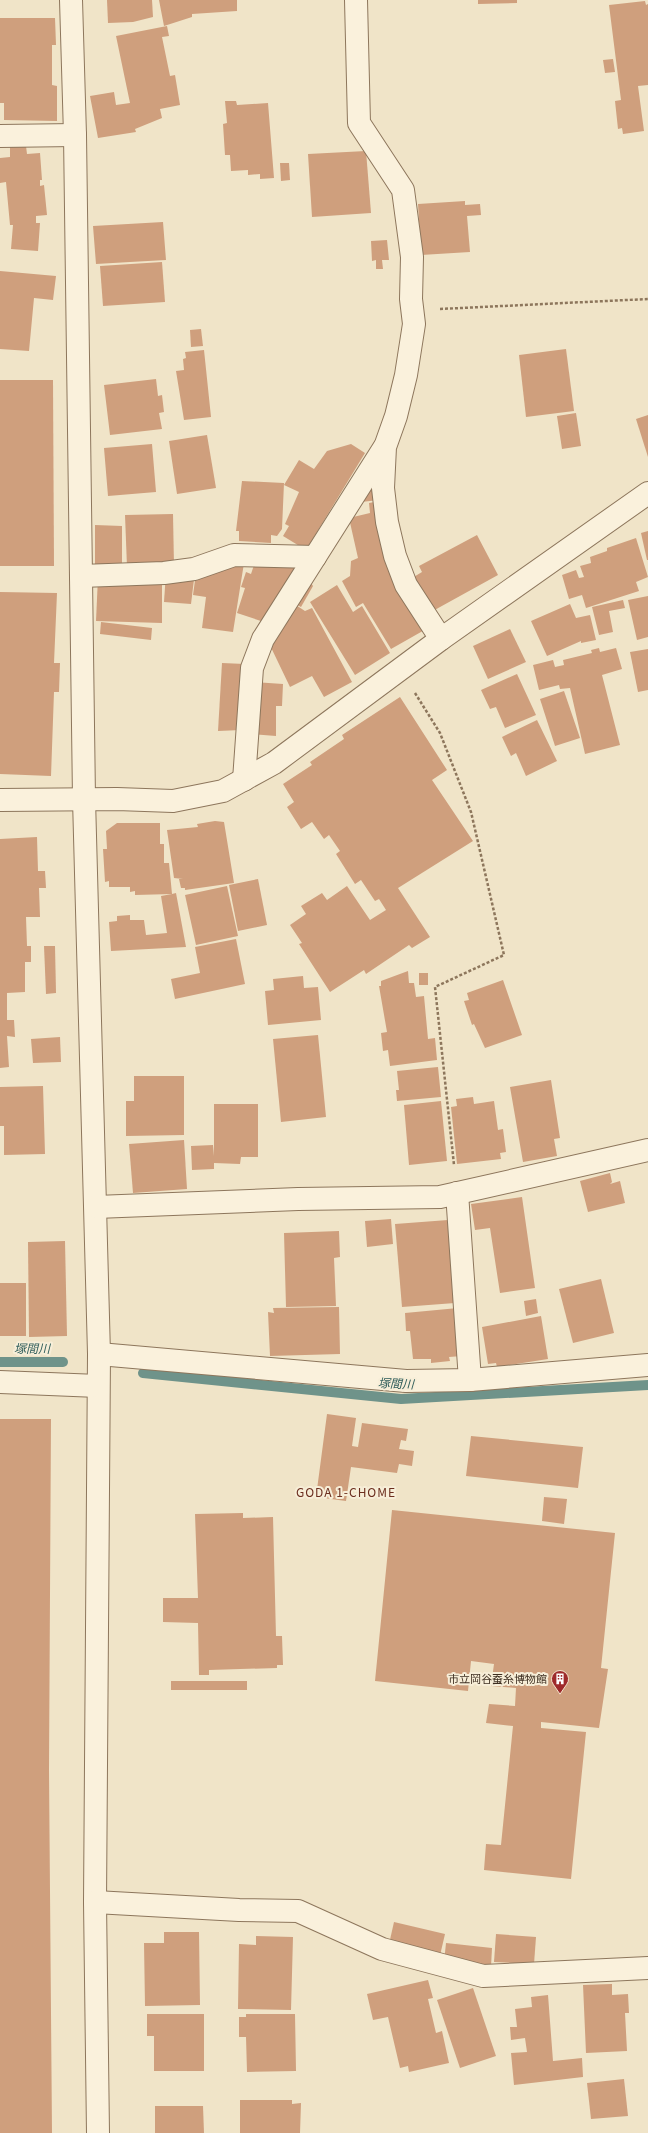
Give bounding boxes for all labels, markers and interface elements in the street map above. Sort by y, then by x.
water label: 塚間川 [14,1339,52,1356]
water label: 塚間川 [378,1373,416,1392]
district label: GODA 1-CHOME [296,1483,396,1500]
building icon: 市立岡谷蚕糸博物館 [550,1669,570,1694]
place label: 市立岡谷蚕糸博物館 [448,1670,547,1686]

